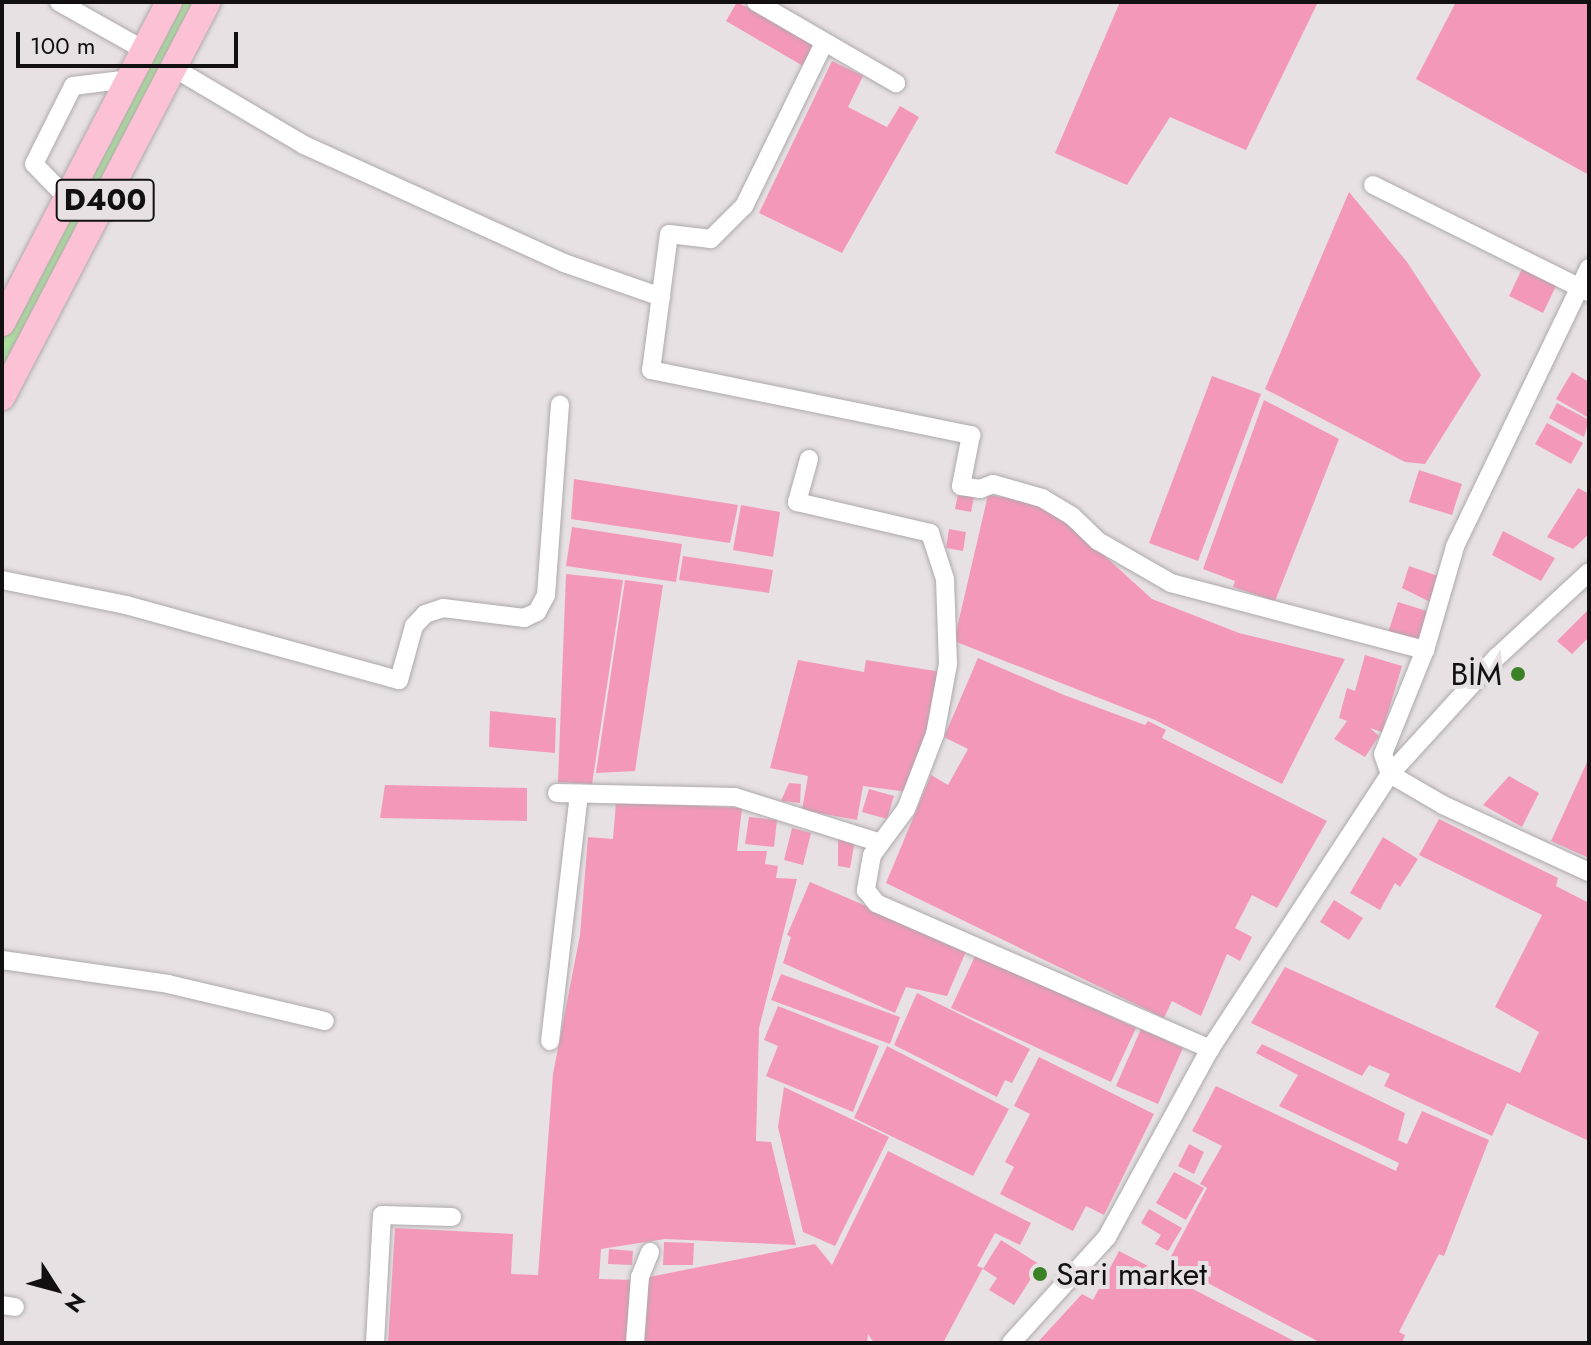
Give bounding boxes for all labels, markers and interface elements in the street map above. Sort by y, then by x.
scale bar [20,16,242,66]
text: 100 m [30,28,96,63]
road number: D400 [55,174,155,226]
place label: BİM [1450,655,1502,693]
marker: BİM [1509,665,1527,683]
north arrow [16,1249,96,1329]
place label: Sari market [1056,1255,1207,1293]
marker: Sari market [1031,1265,1049,1283]
text: N [57,1287,93,1320]

